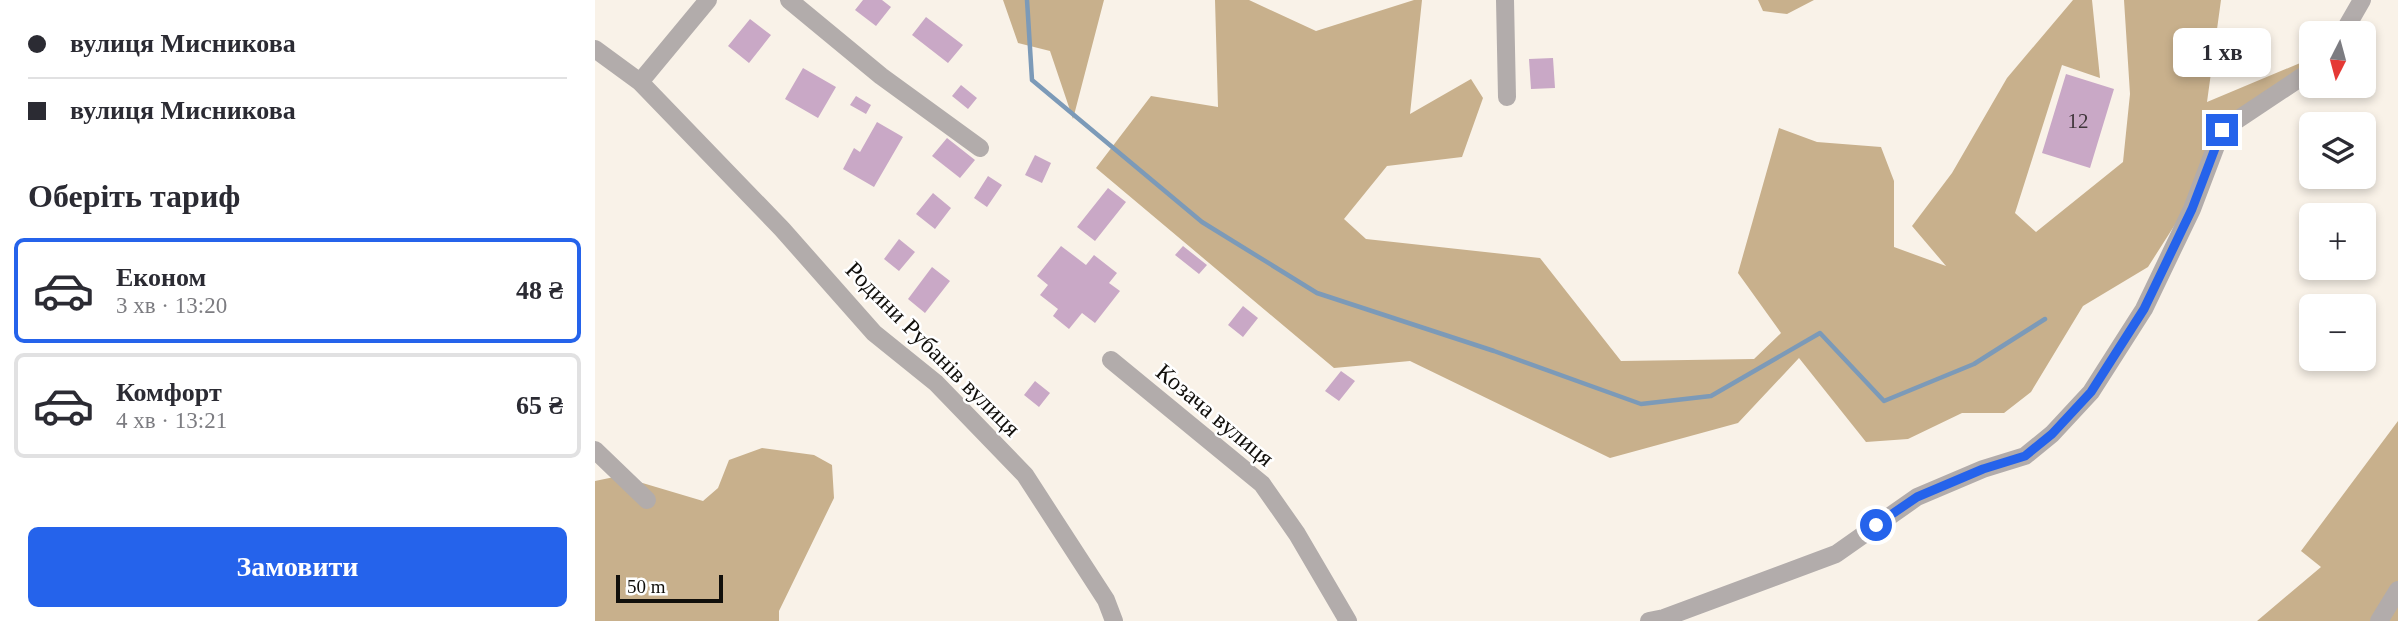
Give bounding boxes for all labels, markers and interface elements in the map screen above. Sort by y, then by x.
north arrow [2299,21,2377,98]
map controls [2299,21,2376,371]
text: вулиця Мисникова [70,29,296,58]
callout: 1 хв [2173,29,2271,78]
text: 1 хв [2201,40,2243,65]
text: вулиця Мисникова [70,96,296,125]
house number: 12 [2068,109,2089,133]
button: layers [2299,112,2376,189]
route end [2206,114,2238,146]
text: Оберіть тариф [28,178,240,214]
button: + [2299,203,2376,280]
street label: Родини Рубанів вулиця [840,256,1026,442]
icon: car [32,259,95,322]
text: Економ [116,263,206,292]
text: 48 ₴ [516,276,563,305]
text: 3 хв · 13:20 [116,293,227,318]
button: − [2299,294,2376,371]
street label: Козача вулиця [1151,358,1279,472]
icon: car [32,374,95,437]
text: Комфорт [116,378,222,407]
text: 65 ₴ [516,391,563,420]
text: 4 хв · 13:21 [116,408,227,433]
route start [1860,509,1892,541]
button: Замовити [28,527,567,607]
scale bar [616,572,723,604]
text: 50 m [627,576,666,597]

